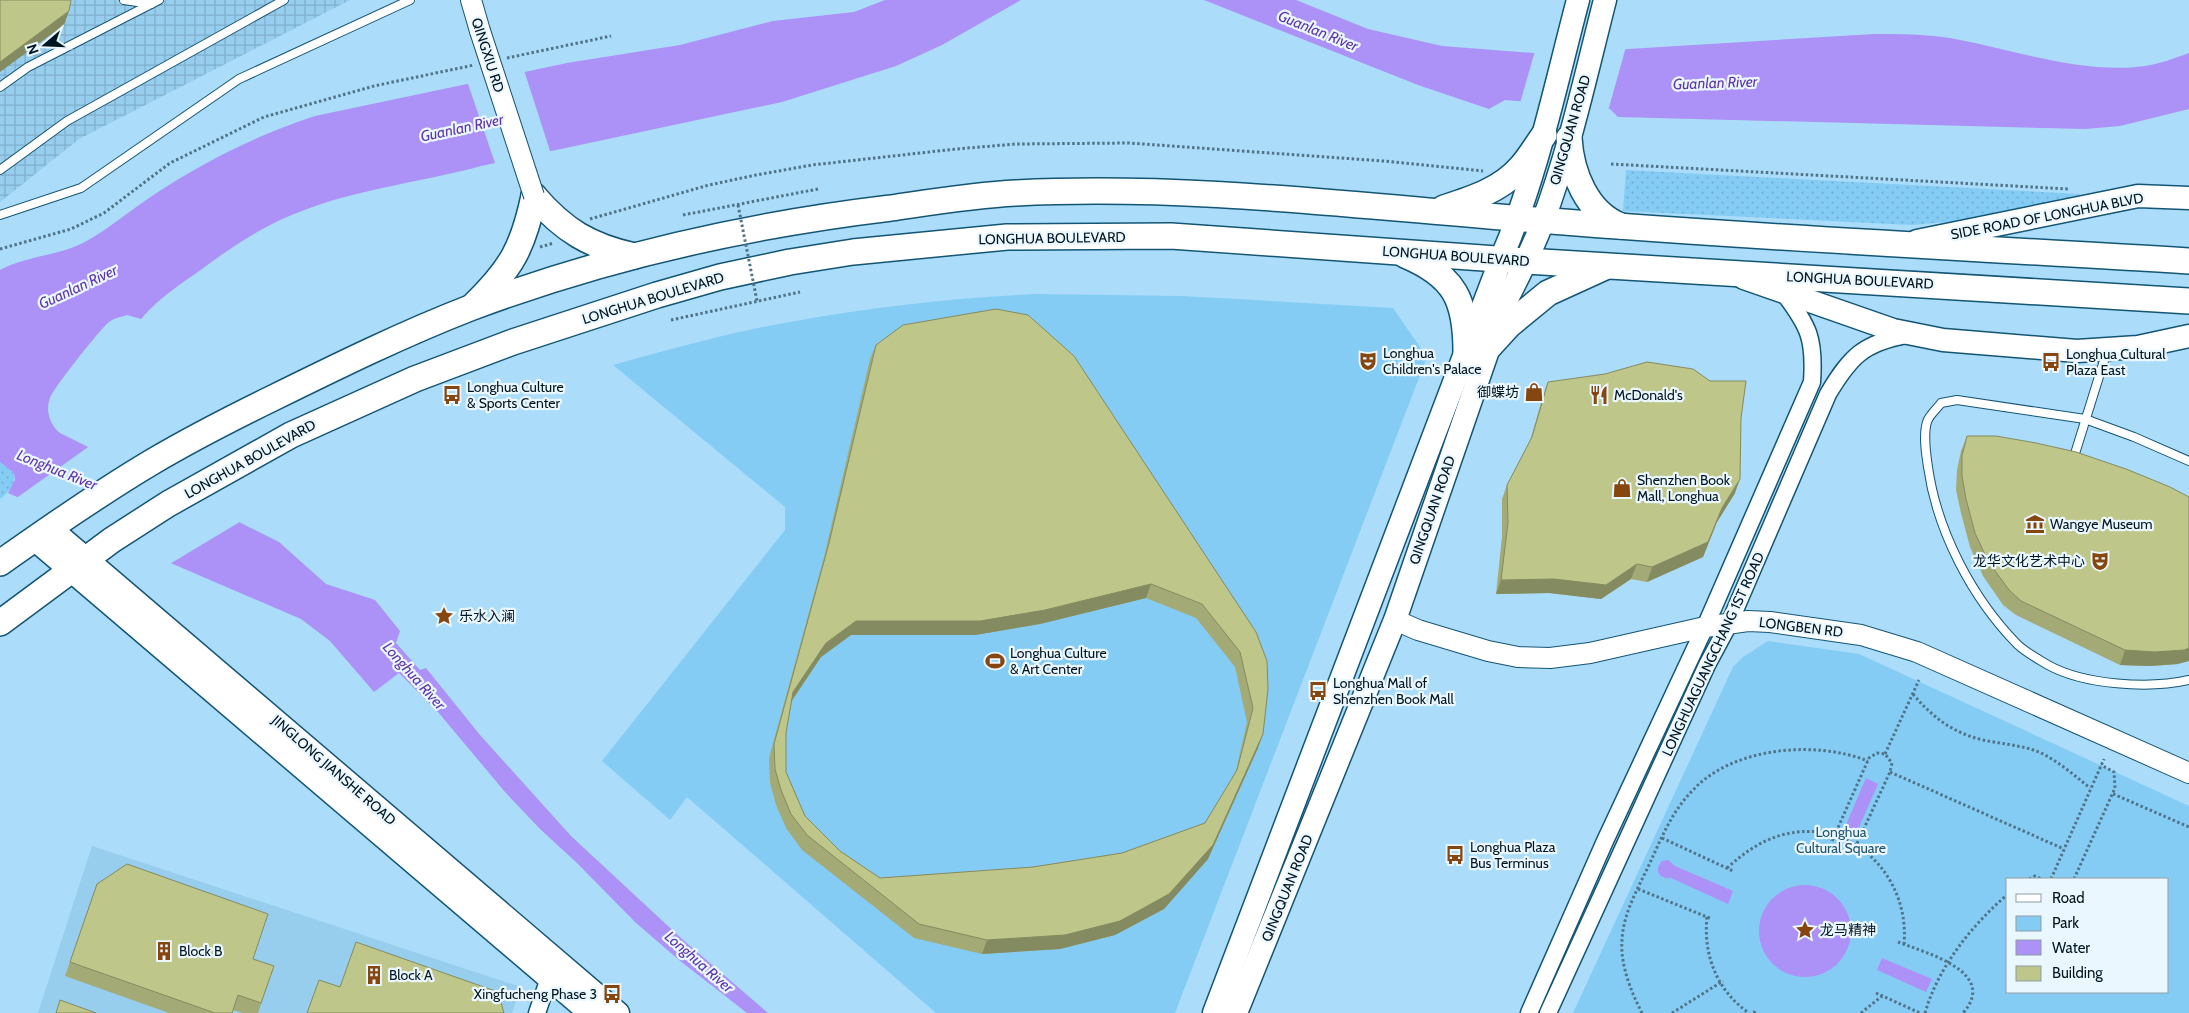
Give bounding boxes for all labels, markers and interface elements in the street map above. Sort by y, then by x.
water label: Guanlan River [1275,7,1362,56]
street label: QINGXIU RD [467,15,509,95]
north arrow [20,20,70,70]
text: N [23,42,43,57]
water label: Guanlan River [1673,72,1759,93]
street label: QINGQUAN ROAD [1546,73,1594,187]
water label: Guanlan River [419,110,507,146]
street label: SIDE ROAD OF LONGHUA BLVD [1949,188,2145,244]
street label: LONGHUA BOULEVARD [978,228,1126,248]
street label: LONGHUA BOULEVARD [1382,242,1530,270]
water label: Guanlan River [36,260,121,313]
street label: LONGHUA BOULEVARD [1786,267,1934,293]
street label: LONGHUA BOULEVARD [580,268,726,328]
place label: Longhua Children's Palace [1383,344,1481,378]
place label: Longhua Cultural Plaza East [2066,345,2166,379]
theatre icon: Longhua Children's Palace [1357,350,1379,372]
bus stop icon: Longhua Cultural Plaza East [2040,351,2062,373]
place label: Longhua Culture & Sports Center [467,378,564,412]
shop icon: 御蝶坊 [1523,381,1545,403]
place label: 御蝶坊 [1477,383,1519,401]
bus stop icon: Longhua Culture & Sports Center [441,384,463,406]
restaurant icon: McDonald's [1588,384,1610,406]
place label: McDonald's [1614,386,1683,404]
street label: LONGHUA BOULEVARD [181,415,319,503]
water label: Longhua River [14,446,101,495]
street label: QINGQUAN ROAD [1405,453,1459,567]
place label: Shenzhen Book Mall, Longhua [1637,471,1731,505]
shop icon: Shenzhen Book Mall, Longhua [1611,477,1633,499]
museum icon: Wangye Museum [2024,513,2046,535]
place label: Wangye Museum [2050,515,2153,533]
street label: LONGHUAGUANGCHANG 1ST ROAD [1658,549,1768,759]
theatre icon: 龙华文化艺术中心 [2089,550,2111,572]
place label: 龙华文化艺术中心 [1973,552,2085,570]
place icon: 乐水入澜 [433,605,455,627]
place label: 乐水入澜 [459,607,515,625]
street label: LONGBEN RD [1758,613,1844,641]
water label: Longhua River [379,638,450,715]
place label: Longhua Culture & Art Center [1010,644,1107,678]
sports icon: Longhua Culture & Art Center [984,650,1006,672]
place label: Longhua Mall of Shenzhen Book Mall [1333,674,1454,708]
bus stop icon: Longhua Mall of Shenzhen Book Mall [1307,680,1329,702]
street label: JINGLONG JIANSHE ROAD [267,710,400,829]
park label: Longhua Cultural Square [1796,823,1886,857]
street label: QINGQUAN ROAD [1257,832,1317,944]
place label: Longhua Plaza Bus Terminus [1470,838,1556,872]
bus stop icon: Longhua Plaza Bus Terminus [1444,844,1466,866]
legend [2006,878,2169,993]
text: Road [2052,889,2085,907]
text: Park [2052,914,2079,932]
place icon: 龙马精神 [1794,919,1816,941]
place label: 龙马精神 [1820,921,1876,939]
water label: Longhua River [661,927,738,998]
text: Water [2052,939,2090,957]
building icon: Block B [153,940,175,962]
place label: Block B [179,942,222,960]
building icon: Block A [363,964,385,986]
text: Building [2052,964,2103,982]
place label: Block A [389,966,433,984]
bus stop icon: Xingfucheng Phase 3 [601,983,623,1005]
place label: Xingfucheng Phase 3 [474,985,597,1003]

